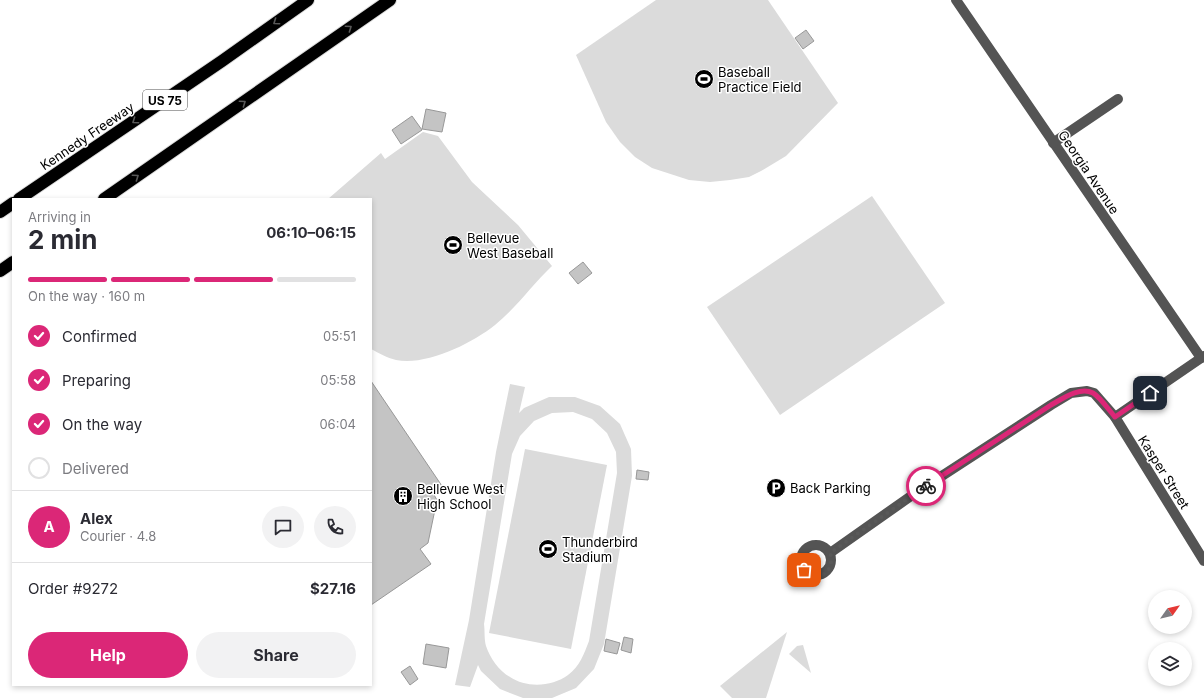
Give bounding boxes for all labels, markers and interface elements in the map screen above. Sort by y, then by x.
one-way arrow [274,18,281,25]
one-way arrow [345,26,352,33]
place label: Baseball Practice Field [718,64,802,95]
sports icon: Baseball Practice Field [693,68,715,90]
road number: US 75 [143,90,187,110]
street label: Kennedy Freeway [37,99,137,173]
one-way arrow [238,101,245,108]
one-way arrow [132,116,139,124]
street label: Georgia Avenue [1055,127,1123,217]
one-way arrow [132,174,139,182]
text: Arriving in [28,209,91,225]
text: 06:10–06:15 [266,223,356,242]
text: 2 min [28,224,98,255]
place label: Bellevue West Baseball [467,230,553,261]
sports icon: Bellevue West Baseball [442,234,464,256]
text: On the way · 160 m [28,288,145,304]
icon: check [28,325,50,347]
text: Confirmed [62,327,137,346]
text: 05:51 [323,328,356,344]
icon: check [28,369,50,391]
text: Preparing [62,371,131,390]
text: 05:58 [320,372,356,388]
pin [1133,376,1167,410]
icon: home [1139,382,1161,404]
icon: check [28,413,50,435]
text: On the way [62,415,142,434]
text: 06:04 [319,416,356,432]
street label: Kasper Street [1135,432,1193,512]
text: Delivered [62,459,129,478]
courier [906,466,946,506]
icon: bike [915,475,937,497]
parking icon: Back Parking [765,477,787,499]
place label: Back Parking [790,480,871,496]
place label: Bellevue West High School [417,481,504,512]
building icon: Bellevue West High School [392,485,414,507]
button: chat [262,506,304,548]
button: phone [314,506,356,548]
text: Alex [80,509,113,528]
text: A [43,517,55,536]
text: Courier · 4.8 [80,528,156,544]
place label: Thunderbird Stadium [562,534,638,565]
sports icon: Thunderbird Stadium [537,538,559,560]
pin [787,553,821,587]
icon: bag [793,559,815,581]
text: Order #9272 [28,579,118,598]
text: $27.16 [310,579,356,598]
north arrow [1148,590,1192,634]
map controls [1148,590,1192,686]
button: Help [28,632,188,678]
button: Share [196,632,356,678]
button: layers [1148,642,1192,686]

